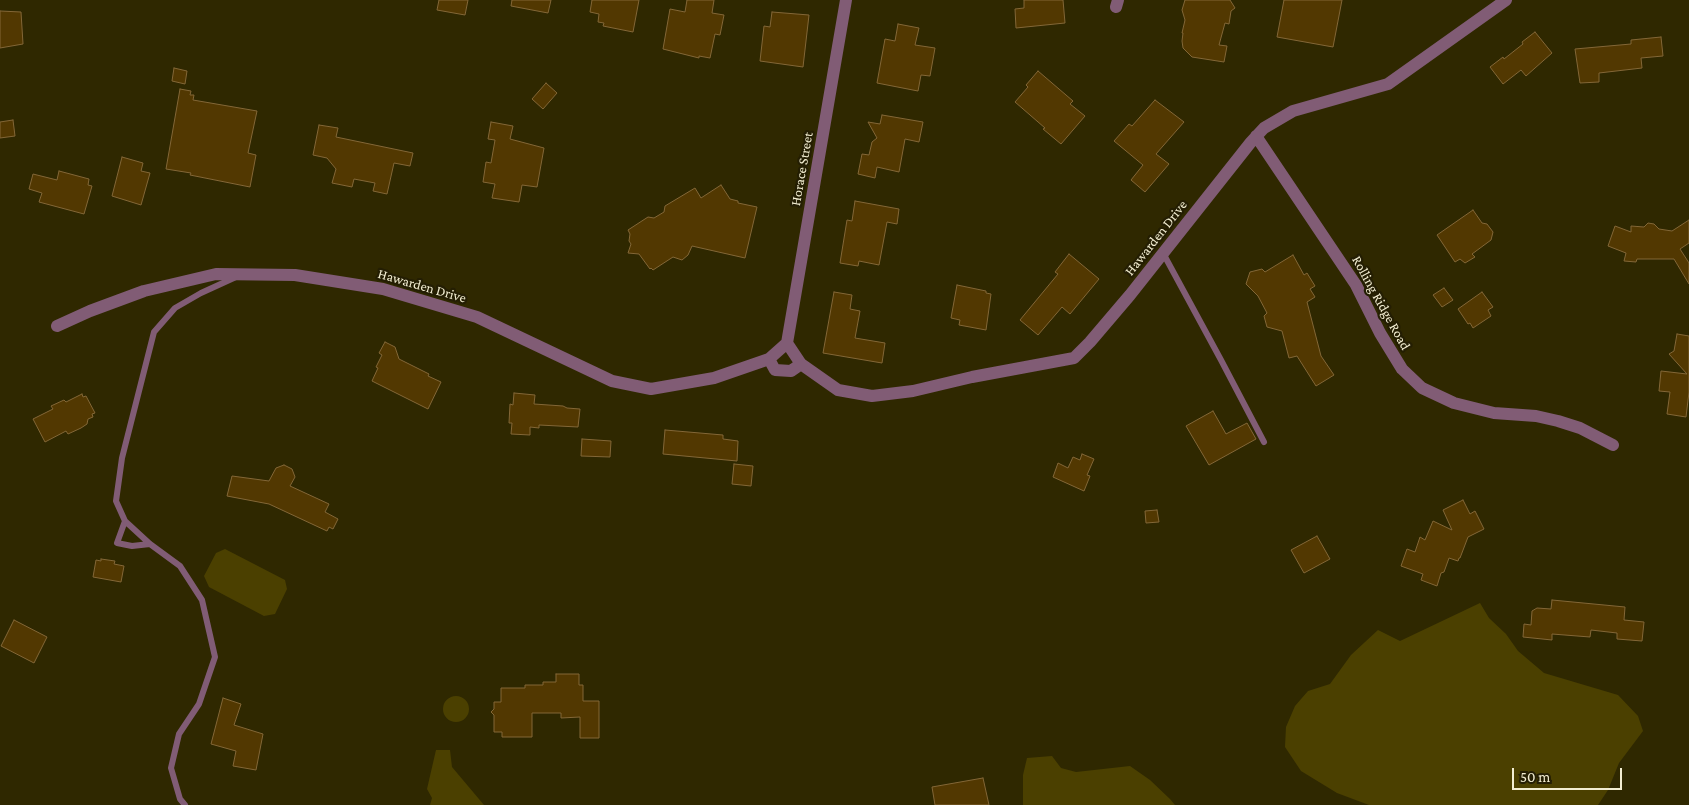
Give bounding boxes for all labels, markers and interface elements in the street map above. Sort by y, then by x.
street label: Horace Street [787,131,817,207]
street label: Hawarden Drive [1121,197,1191,279]
street label: Rolling Ridge Road [1348,253,1414,353]
street label: Hawarden Drive [376,265,468,307]
scale bar [1514,758,1624,790]
text: 50 m [1520,769,1550,785]

